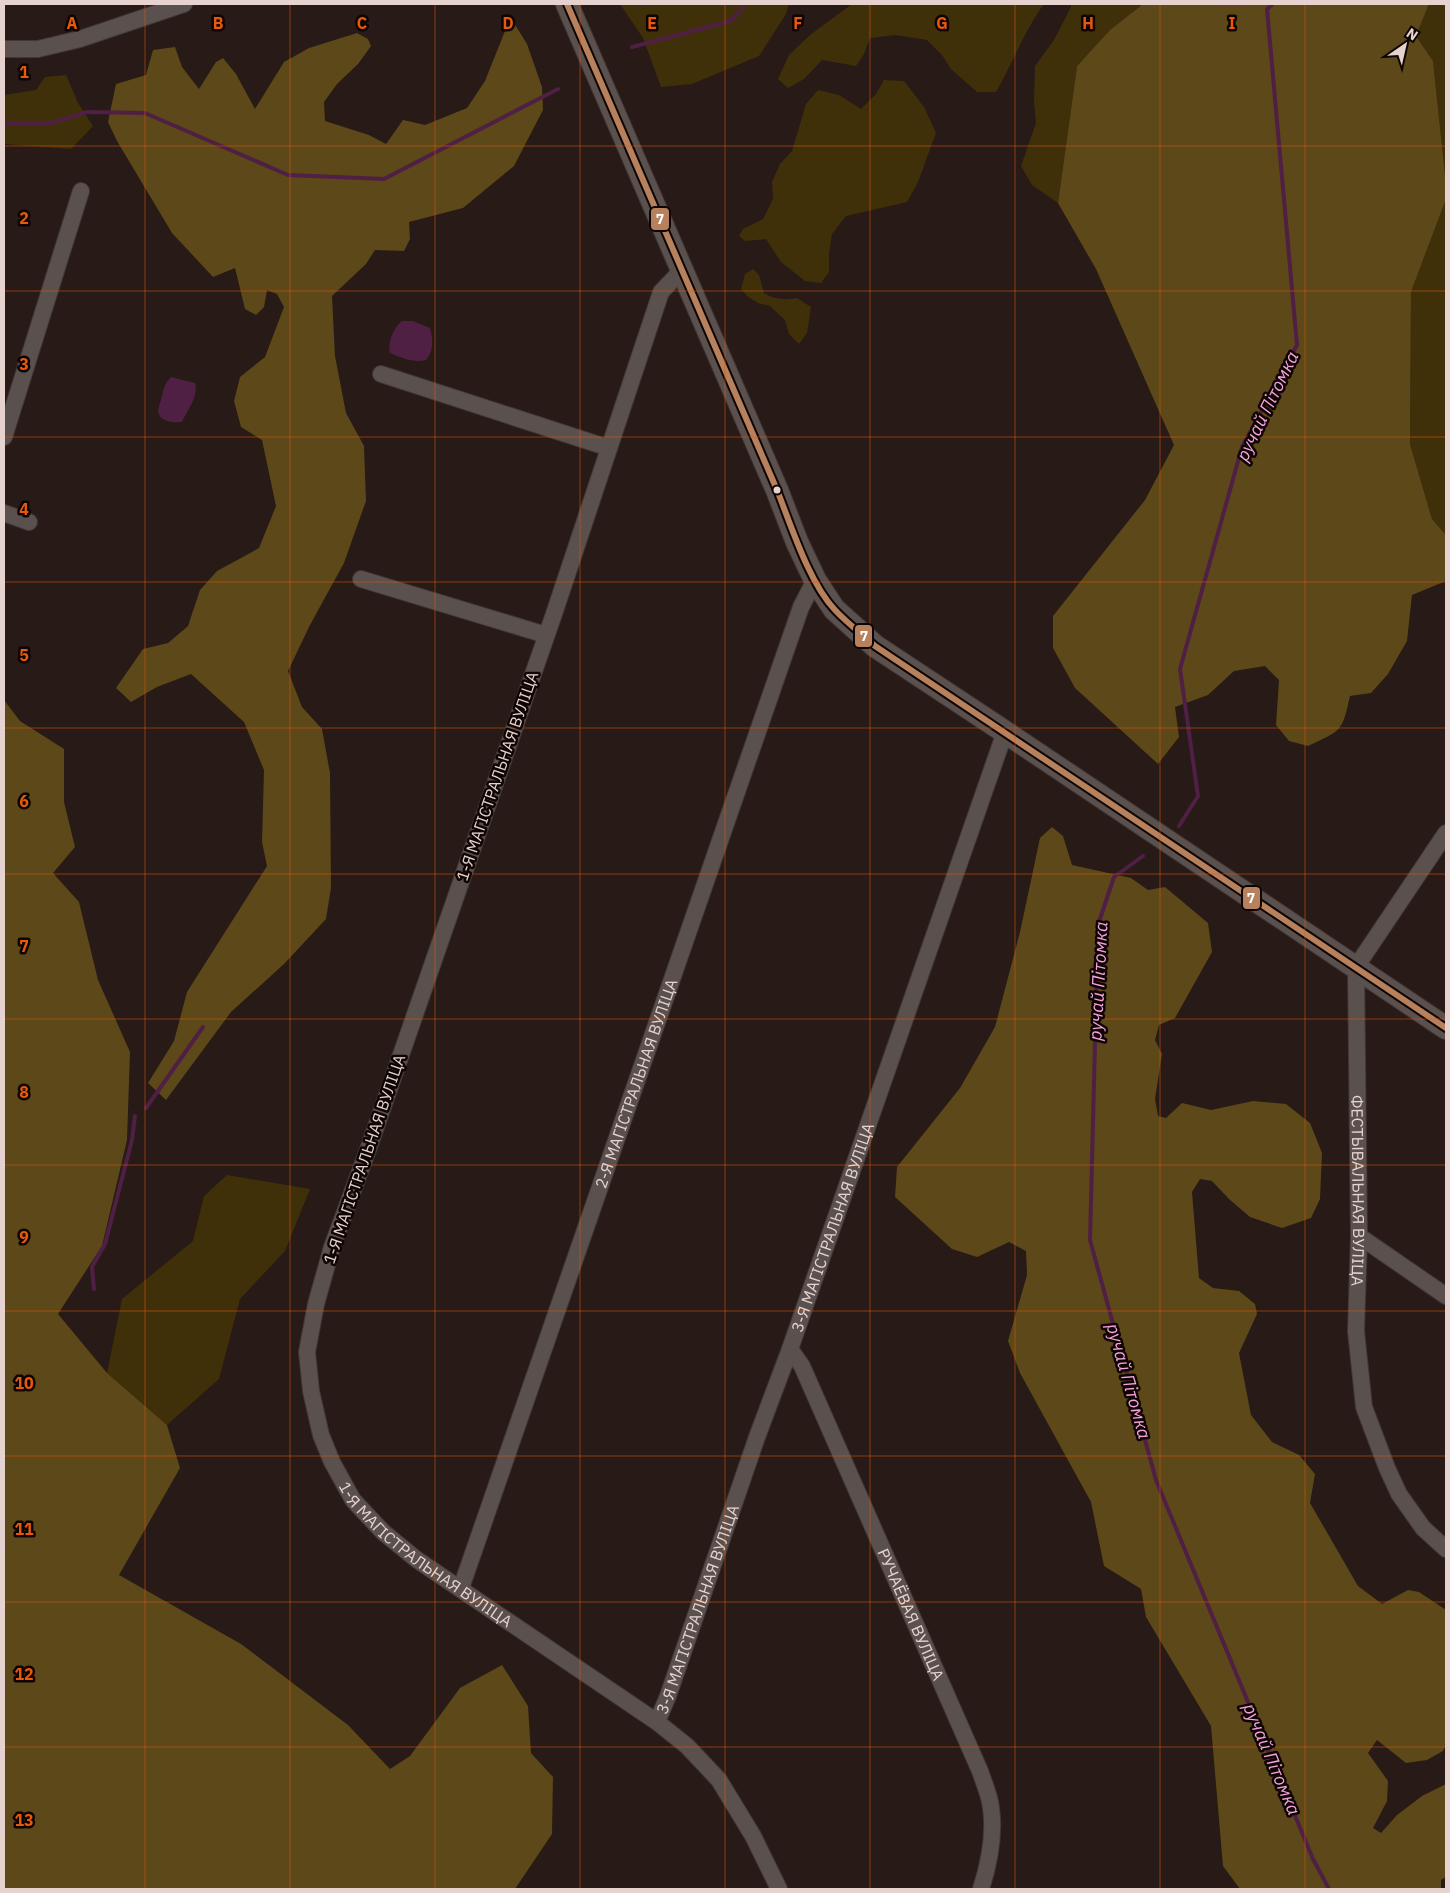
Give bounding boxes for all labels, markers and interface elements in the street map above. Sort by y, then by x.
text: A [67,13,78,33]
text: B [213,13,224,33]
text: C [357,13,367,33]
text: D [502,13,514,33]
text: E [647,13,657,33]
text: F [793,13,803,33]
text: G [936,13,948,33]
text: H [1082,13,1094,33]
text: I [1229,13,1236,33]
north arrow [1380,20,1430,70]
text: N [1403,24,1422,45]
text: 1 [19,62,29,82]
line badge: 7 [650,207,670,231]
text: 2 [19,208,29,228]
text: 7 [656,210,664,228]
water label: ручай Пітомка [1230,347,1303,466]
text: 3 [19,354,29,374]
unlabelled marker [772,485,782,495]
text: 4 [19,499,29,519]
line badge: 7 [854,624,873,648]
text: 7 [860,627,868,645]
text: 5 [19,645,29,665]
street label: 1-Я МАГІСТРАЛЬНАЯ ВУЛІЦА [452,669,542,883]
text: 6 [19,791,29,811]
line badge: 7 [1242,886,1261,910]
text: 7 [1247,889,1255,907]
water label: ручай Пітомка [1083,921,1113,1042]
text: 7 [19,936,29,956]
street label: 2-Я МАГІСТРАЛЬНАЯ ВУЛІЦА [590,976,681,1191]
street label: 1-Я МАГІСТРАЛЬНАЯ ВУЛІЦА [319,1052,409,1266]
text: 8 [19,1082,29,1102]
street label: ФЕСТЫВАЛЬНАЯ ВУЛІЦА [1347,1095,1369,1287]
street label: 3-Я МАГІСТРАЛЬНАЯ ВУЛІЦА [787,1120,878,1335]
text: 9 [19,1227,29,1247]
water label: ручай Пітомка [1101,1320,1157,1442]
text: 10 [14,1373,34,1393]
street label: 1-Я МАГІСТРАЛЬНАЯ ВУЛІЦА [335,1478,516,1631]
street label: 3-Я МАГІСТРАЛЬНАЯ ВУЛІЦА [652,1502,743,1717]
text: 11 [14,1519,34,1539]
street label: РУЧАЁВАЯ ВУЛІЦА [873,1545,949,1683]
text: 12 [14,1664,34,1684]
water label: ручай Пітомка [1238,1699,1306,1818]
text: 13 [14,1810,34,1830]

